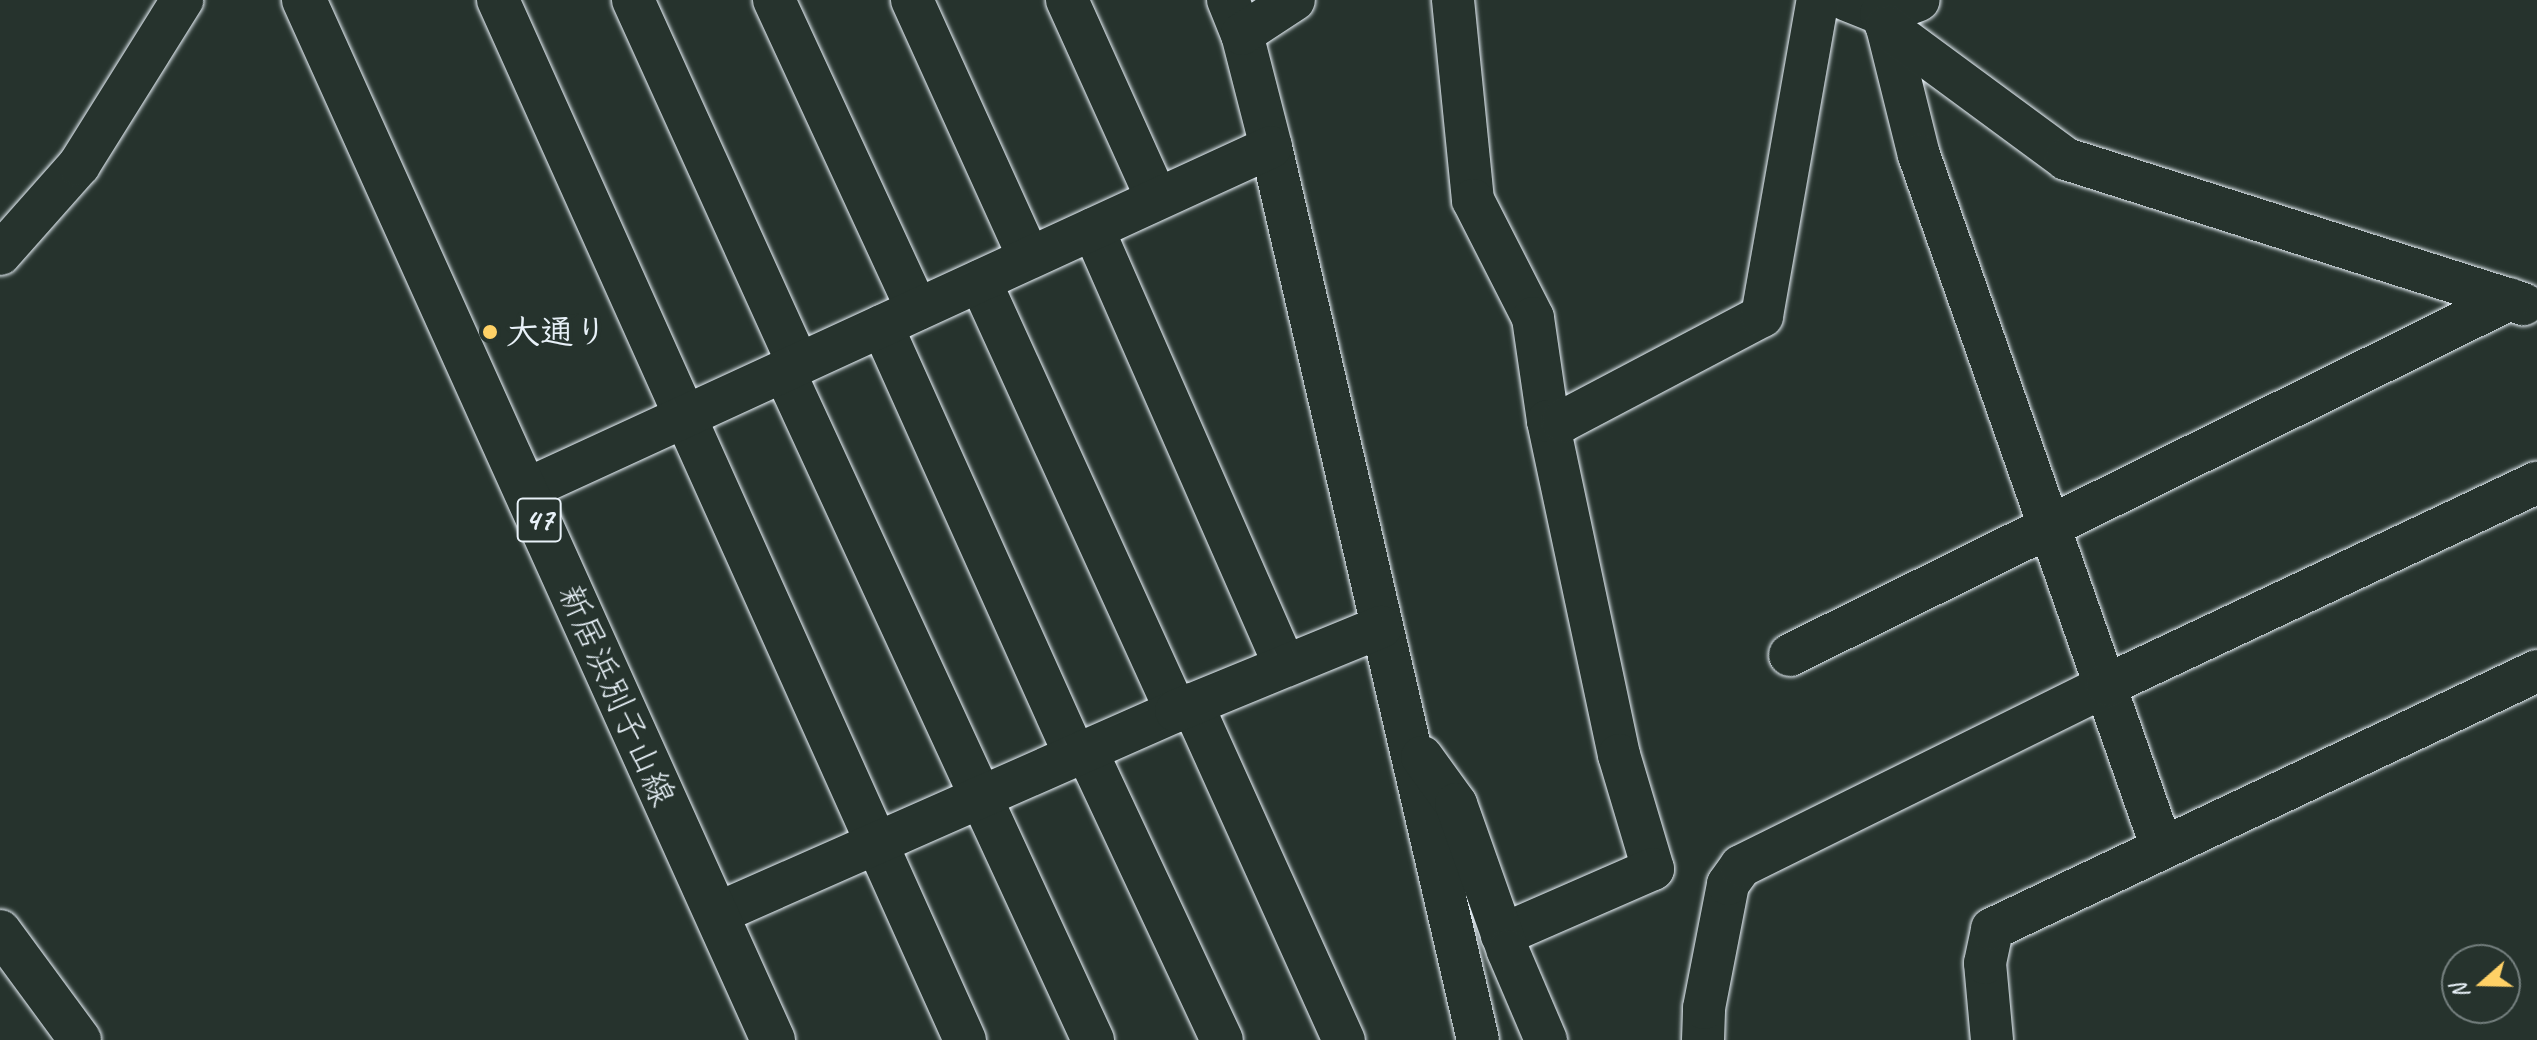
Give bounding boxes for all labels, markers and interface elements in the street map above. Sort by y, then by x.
place label: 大通り [506,312,608,352]
marker: 大通り [481,323,499,341]
road number: 47 [515,492,563,548]
street label: 新居浜別子山線 [550,578,684,812]
north arrow [2441,944,2521,1024]
text: N [2445,980,2476,1003]

